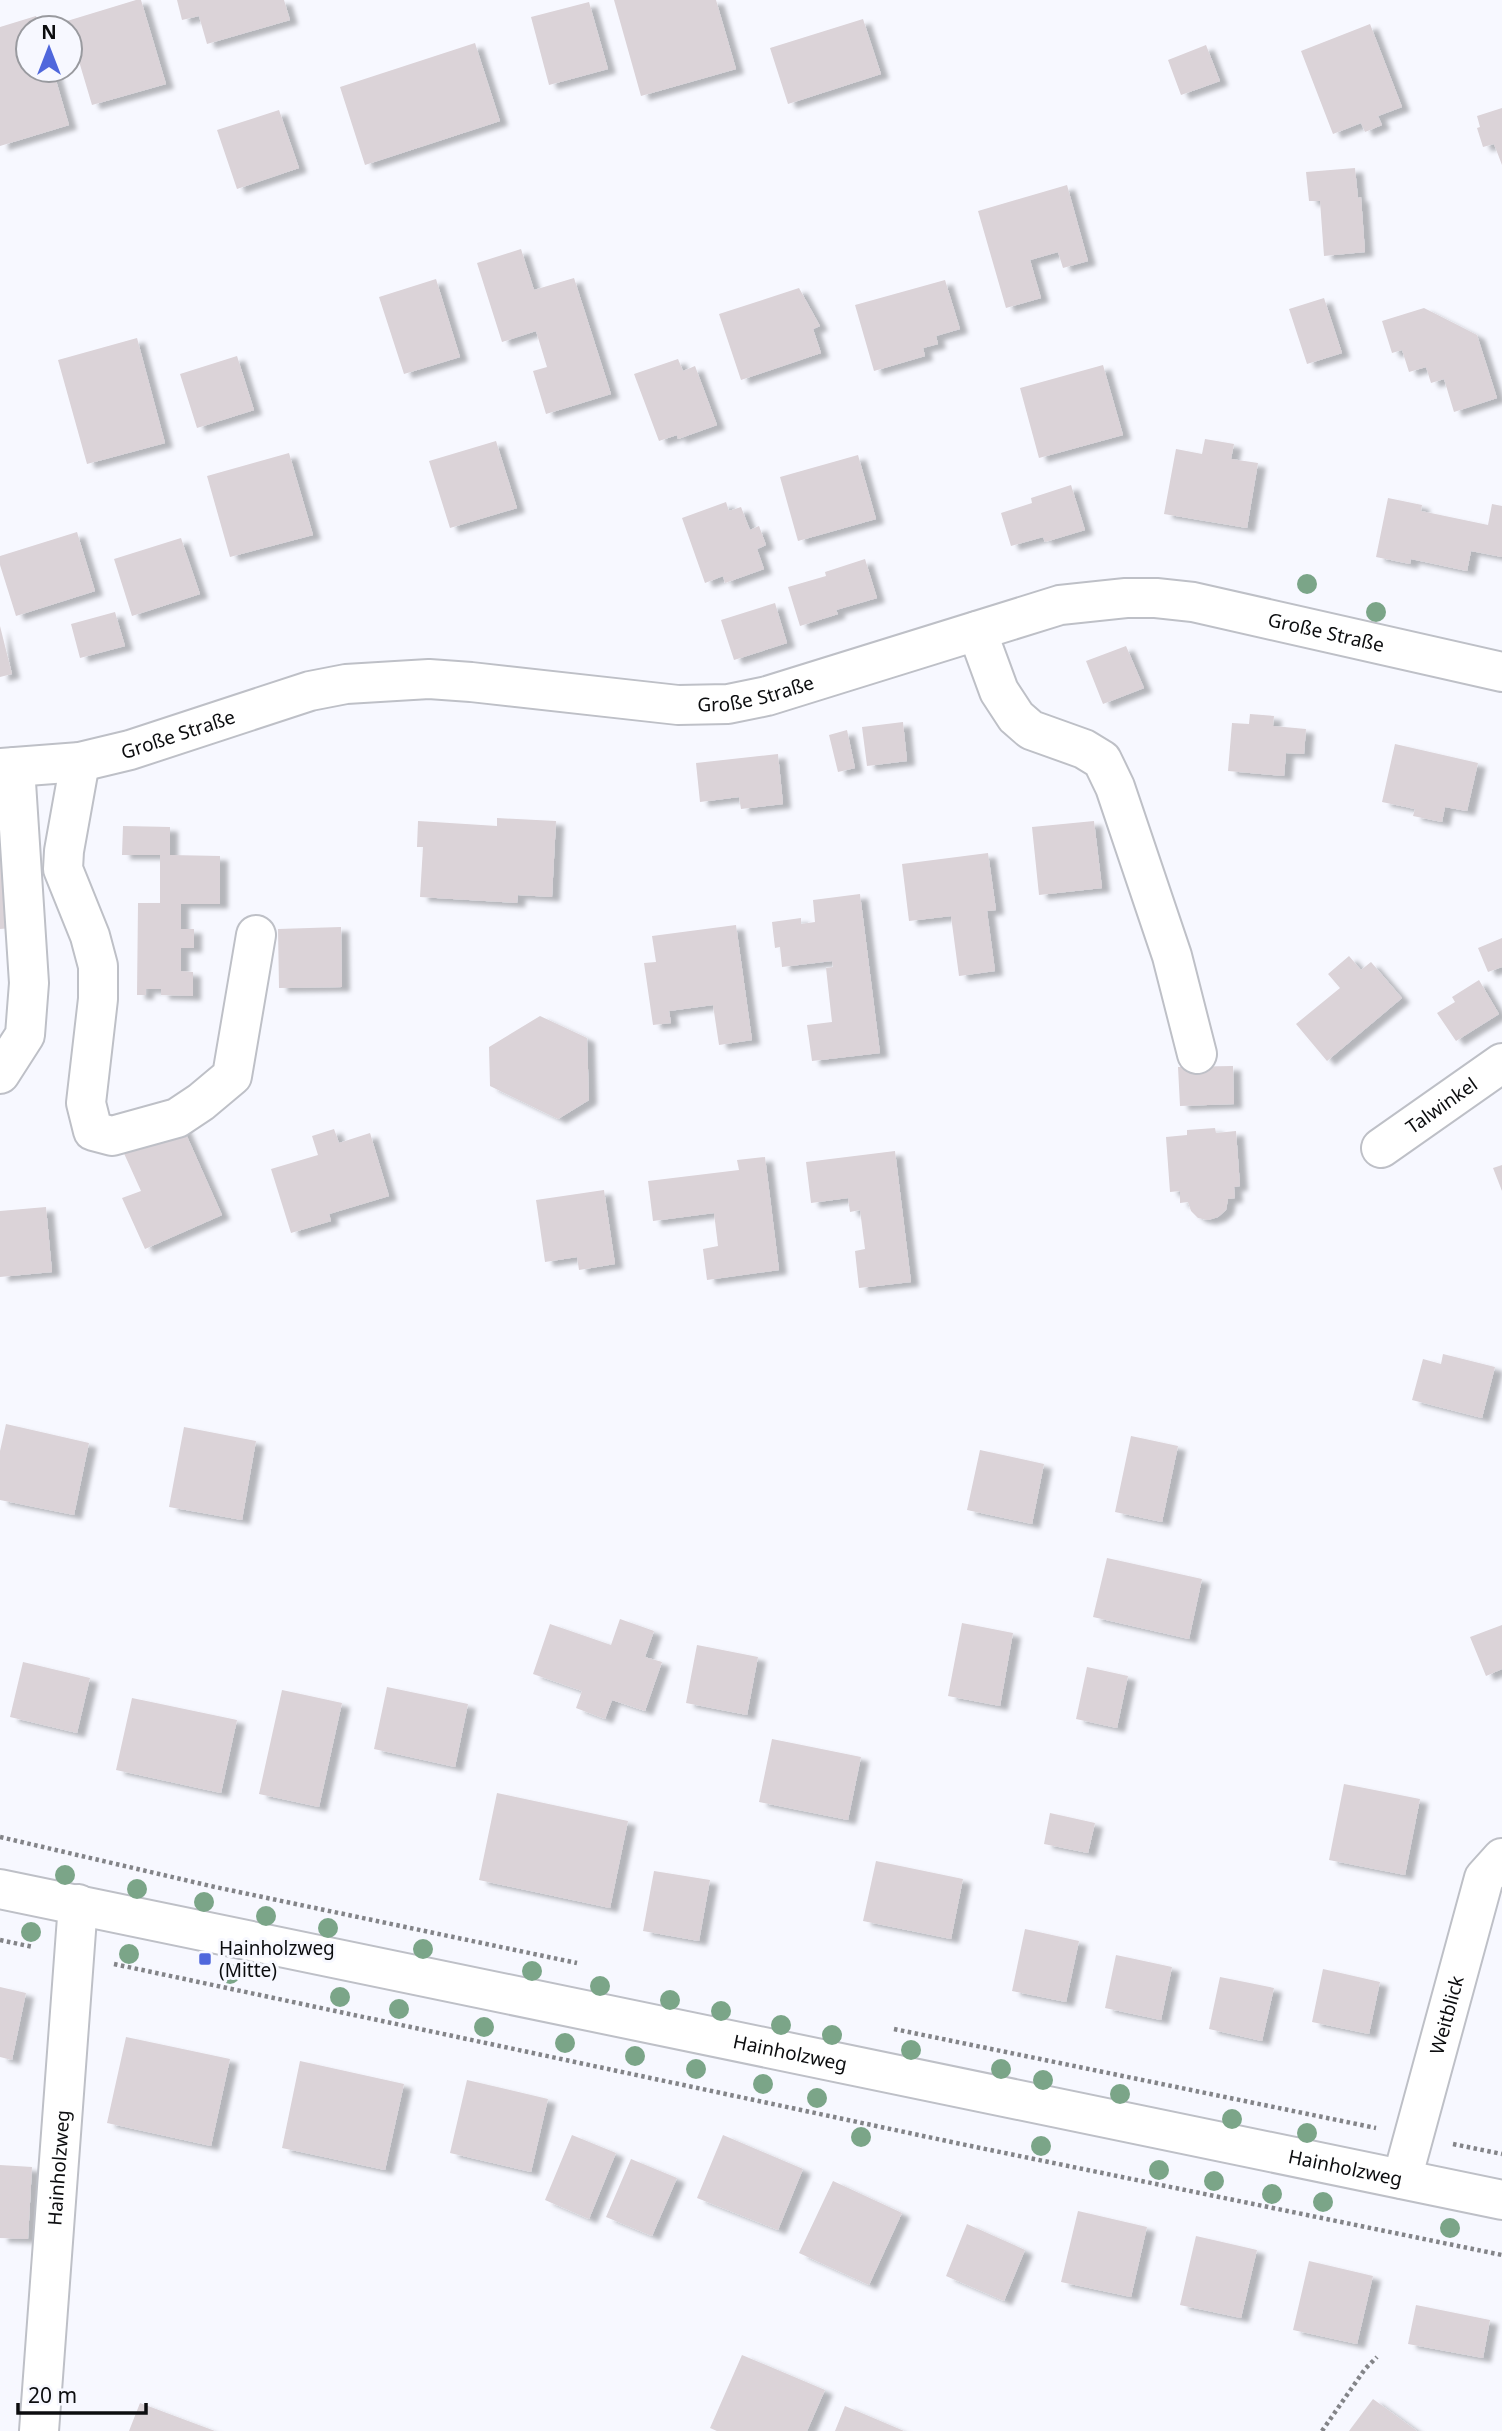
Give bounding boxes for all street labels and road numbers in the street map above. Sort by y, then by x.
street label: Große Straße [1265,606,1387,658]
street label: Große Straße [697,669,817,718]
street label: Große Straße [118,703,238,765]
street label: Talwinkel [1401,1071,1483,1140]
street label: Weitblick [1424,1973,1470,2057]
street label: Hainholzweg [731,2028,850,2077]
street label: Hainholzweg [41,2109,76,2226]
street label: Hainholzweg [1286,2143,1405,2192]

